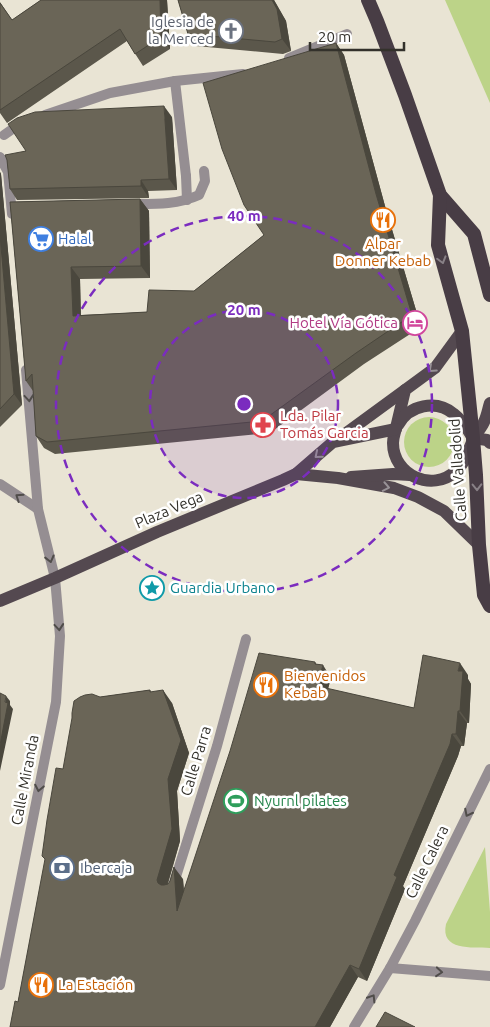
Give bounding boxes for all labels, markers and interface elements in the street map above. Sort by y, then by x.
place label: Iglesia de la Merced [148,13,214,47]
church icon: Iglesia de la Merced [218,18,244,44]
scale bar [310,20,404,52]
text: 20 m [318,28,351,45]
text: 40 m [227,207,261,224]
restaurant icon: Alpar Donner Kebab [370,207,396,233]
supermarket icon: Halal [28,226,54,252]
place label: Halal [58,230,92,247]
place label: Alpar Donner Kebab [335,235,431,269]
one-way arrow [436,256,446,264]
text: 20 m [227,301,261,318]
hotel icon: Hotel Vía Gótica [402,310,428,336]
place label: Hotel Vía Gótica [290,314,398,331]
one-way arrow [429,363,438,372]
one-way arrow [23,395,34,403]
centre of rings [235,395,253,413]
place label: Lda. Pilar Tomás Garcia [280,407,369,441]
pharmacy icon: Lda. Pilar Tomás Garcia [250,412,276,438]
street label: Calle Valladolid [445,418,470,522]
one-way arrow [315,449,324,458]
one-way arrow [382,481,391,492]
one-way arrow [471,483,482,491]
street label: Plaza Vega [132,488,205,531]
one-way arrow [15,494,25,503]
one-way arrow [44,555,55,563]
place icon: Guardia Urbano [139,575,165,601]
place label: Guardia Urbano [170,579,275,596]
one-way arrow [53,623,64,631]
place label: Bienvenidos Kebab [284,667,366,701]
restaurant icon: Bienvenidos Kebab [253,672,279,698]
street label: Calle Parra [177,724,214,798]
street label: Calle Miranda [7,733,42,826]
one-way arrow [34,783,45,792]
sports icon: Nyurnl pilates [223,788,249,814]
place label: Nyurnl pilates [254,792,347,809]
one-way arrow [464,808,474,817]
street label: Calle Calera [402,823,452,901]
bank icon: Ibercaja [49,855,75,881]
place label: Ibercaja [80,859,133,876]
one-way arrow [435,966,443,977]
restaurant icon: La Estación [28,972,54,998]
place label: La Estación [58,976,133,993]
one-way arrow [366,994,376,1003]

